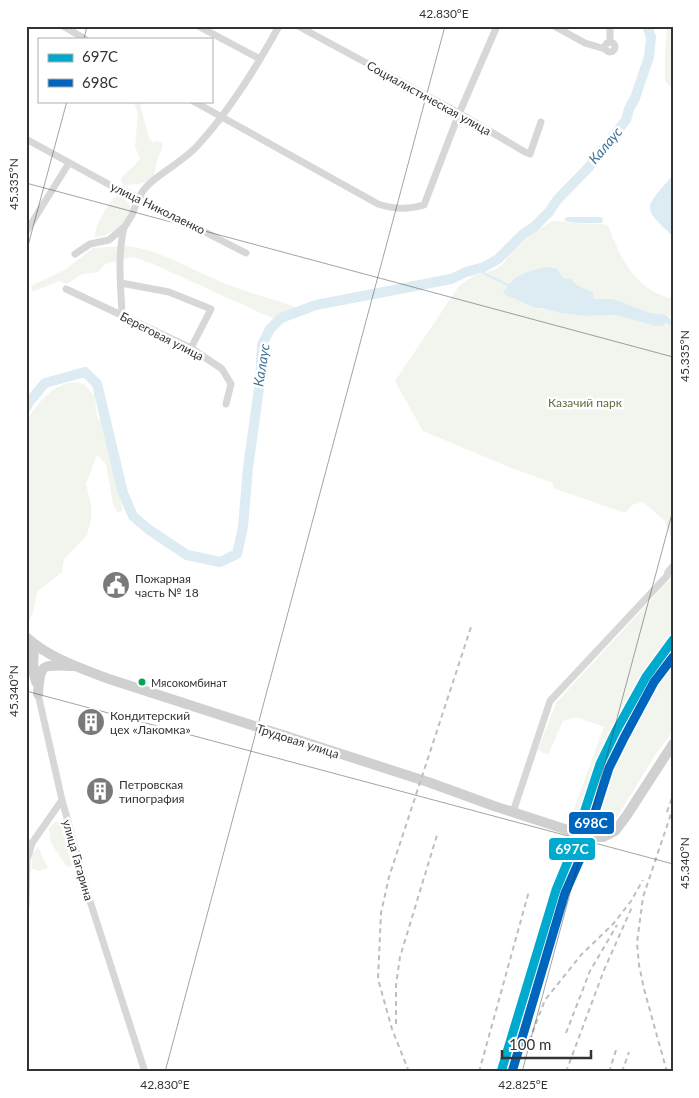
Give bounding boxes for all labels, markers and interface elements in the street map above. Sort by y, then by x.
text: 42.830°E [419,6,469,21]
legend [38,38,212,102]
text: 697С [82,47,118,65]
street label: Социалистическая улица [364,58,494,138]
text: 698С [82,73,118,91]
water label: Калаус [585,123,626,167]
text: 45.335°N [6,158,21,210]
street label: улица Николаенко [108,179,208,237]
street label: Береговая улица [118,308,206,364]
text: 45.335°N [677,330,692,382]
water label: Калаус [249,342,273,388]
park label: Казачий парк [548,395,623,410]
public building icon: Пожарная часть № 18 [101,570,131,600]
place label: Пожарная часть № 18 [135,571,199,600]
text: 45.340°N [6,665,21,717]
place label: Мясокомбинат [151,676,228,689]
marker: Мясокомбинат [137,677,147,687]
building icon: Кондитерский цех «Лакомка» [76,707,106,737]
place label: Кондитерский цех «Лакомка» [110,708,191,737]
street label: Трудовая улица [255,721,341,761]
building icon: Петровская типография [85,776,115,806]
place label: Петровская типография [119,777,185,806]
line badge: 698С [568,811,615,835]
text: 698С [574,814,609,831]
street label: улица Гагарина [59,818,97,902]
line badge: 697С [548,837,596,861]
text: 45.340°N [677,837,692,889]
text: 697С [555,840,590,857]
scale bar [502,1028,590,1060]
text: 100 m [509,1035,551,1053]
text: 42.830°E [140,1077,190,1092]
text: 42.825°E [498,1077,548,1092]

